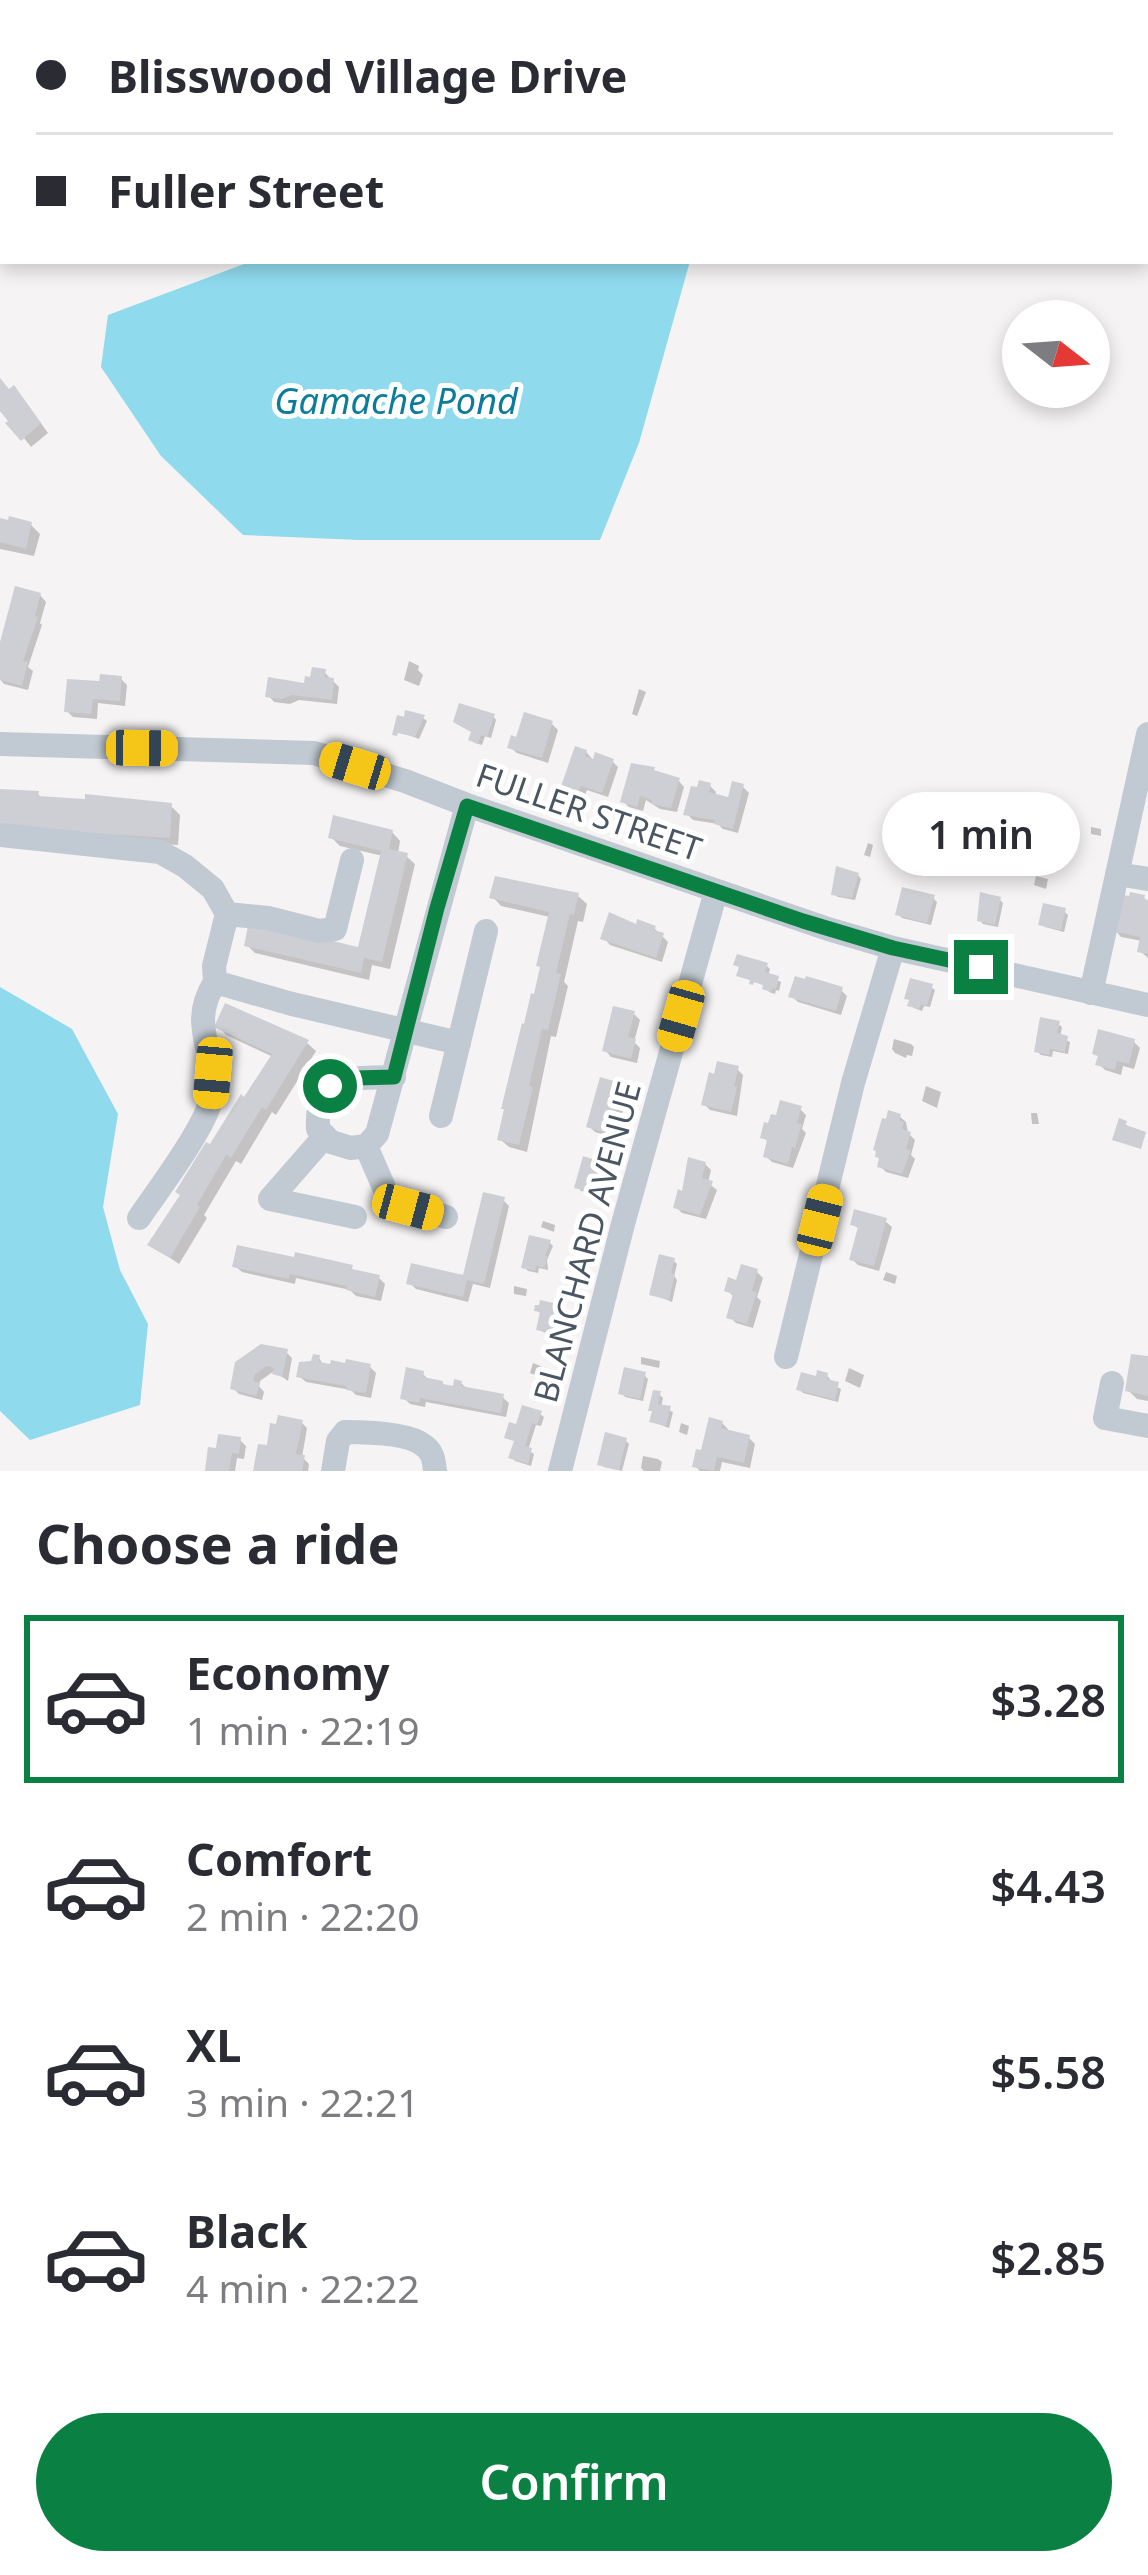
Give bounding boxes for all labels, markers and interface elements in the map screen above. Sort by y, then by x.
text: Blisswood Village Drive [108,45,627,106]
text: Fuller Street [108,160,384,221]
north arrow [1002,300,1110,408]
map controls [1002,300,1110,408]
water label: Gamache Pond [274,376,519,425]
car [106,729,178,767]
car [315,738,395,794]
street label: FULLER STREET [471,752,708,871]
callout: 1 min [882,793,1080,877]
text: 1 min [928,807,1034,860]
route end [954,940,1008,994]
car [654,976,708,1056]
car [192,1036,234,1110]
route start [303,1059,357,1113]
street label: BLANCHARD AVENUE [522,1077,651,1407]
car [369,1180,447,1234]
car [794,1181,846,1259]
text: Choose a ride [36,1506,400,1580]
text: Economy [186,1642,390,1703]
icon: car [42,1645,150,1753]
text: $3.28 [991,1669,1106,1730]
text: 1 min · 22:19 [186,1703,420,1756]
text: Comfort [186,1828,372,1889]
icon: car [42,1831,150,1939]
text: $4.43 [991,1855,1106,1916]
text: 2 min · 22:20 [186,1889,420,1942]
text: XL [186,2014,241,2075]
icon: car [42,2017,150,2125]
text: $5.58 [991,2041,1106,2102]
text: 3 min · 22:21 [186,2075,420,2128]
text: Black [186,2200,307,2261]
icon: car [42,2203,150,2311]
text: $2.85 [991,2227,1106,2288]
text: 4 min · 22:22 [186,2261,420,2314]
button: Confirm [36,2413,1112,2551]

